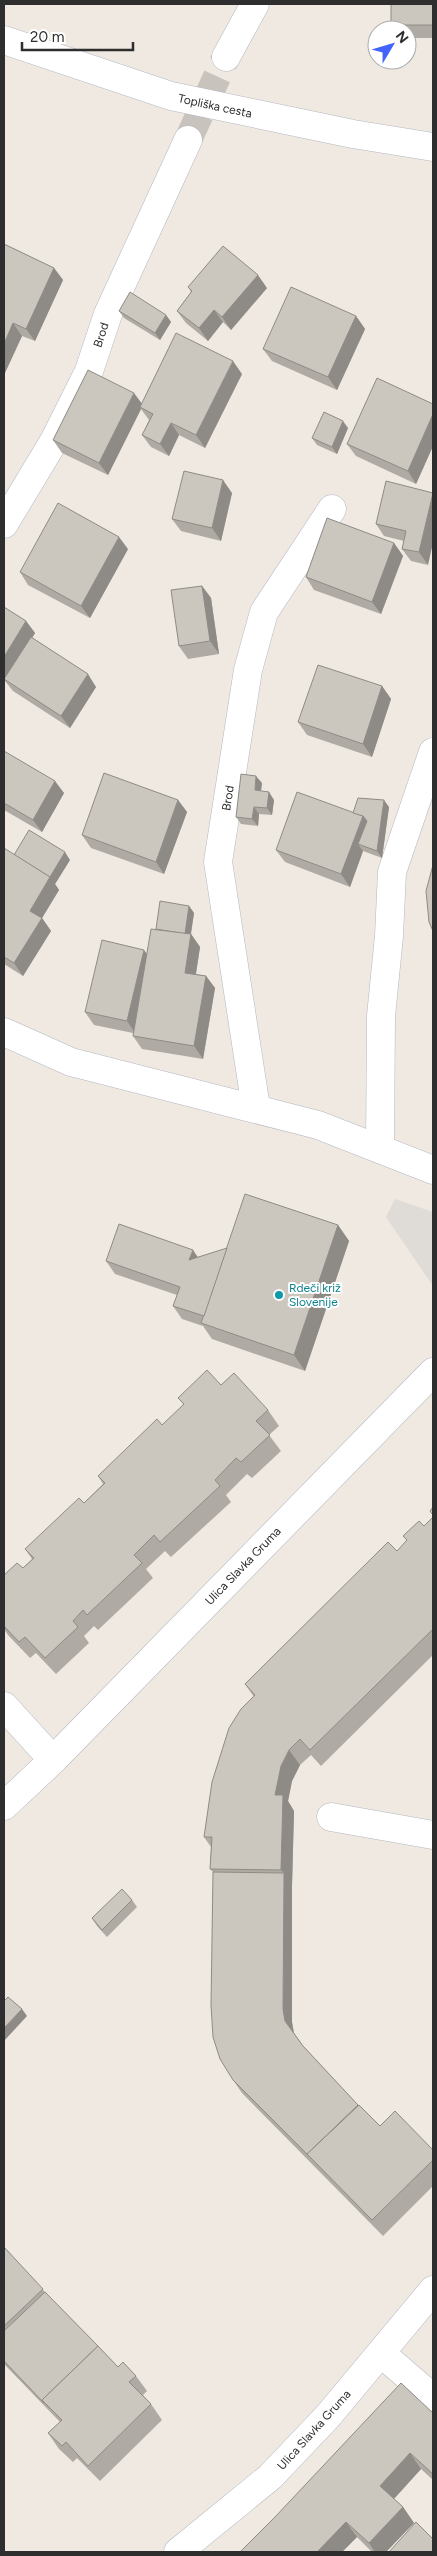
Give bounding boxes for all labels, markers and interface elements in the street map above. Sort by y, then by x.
scale bar [22,20,134,52]
north arrow [367,20,417,70]
text: 20 m [30,28,64,46]
text: N [392,28,412,47]
street label: Topliška cesta [177,91,253,121]
street label: Brod [90,321,112,349]
street label: Brod [219,784,237,812]
place label: Rdeči križ Slovenije [289,1281,341,1309]
marker: Rdeči križ Slovenije [273,1289,285,1301]
street label: Ulica Slavka Gruma [202,1524,284,1608]
street label: Ulica Slavka Gruma [274,2387,354,2473]

